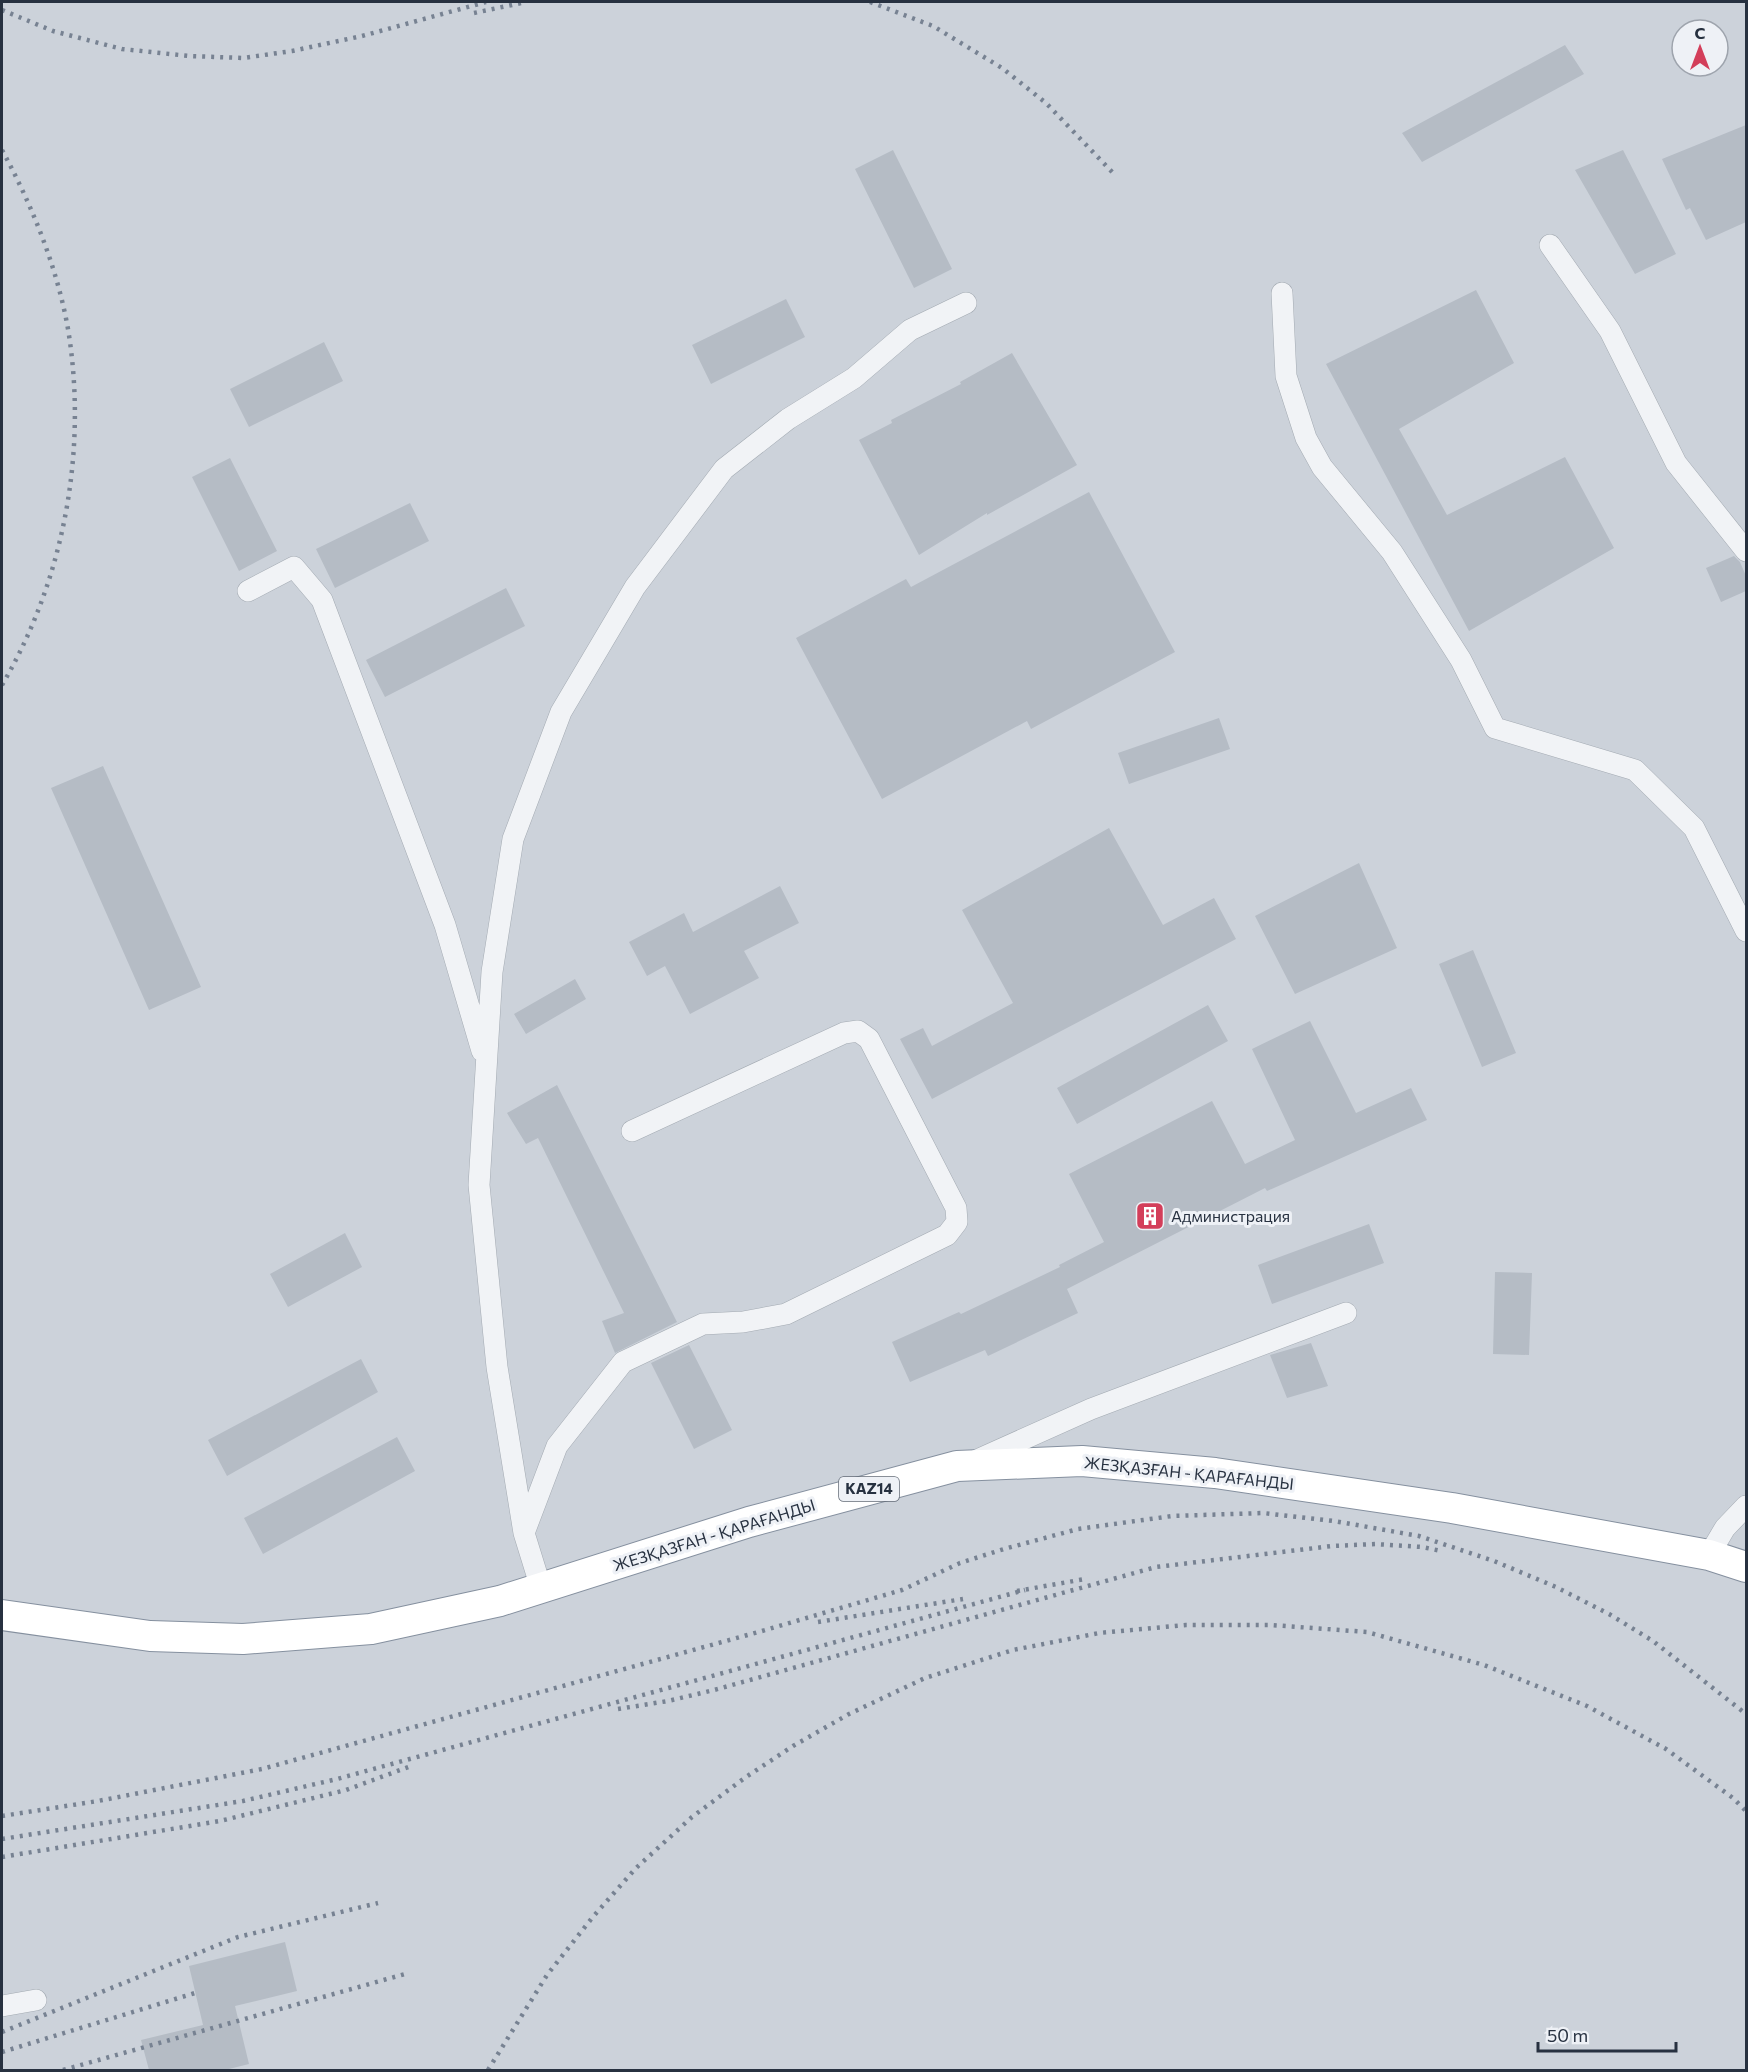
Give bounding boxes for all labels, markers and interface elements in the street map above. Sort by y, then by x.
north arrow [1670,18,1730,78]
text: С [1695,23,1706,42]
building icon: Администрация [1134,1200,1166,1232]
place label: Администрация [1171,1206,1290,1225]
street label: ЖЕЗҚАЗҒАН - ҚАРАҒАНДЫ [1083,1452,1295,1493]
road number: KAZ14 [839,1477,899,1501]
street label: ЖЕЗҚАЗҒАН - ҚАРАҒАНДЫ [610,1495,817,1574]
scale bar [1538,2015,1676,2053]
text: 50 m [1547,2024,1588,2046]

